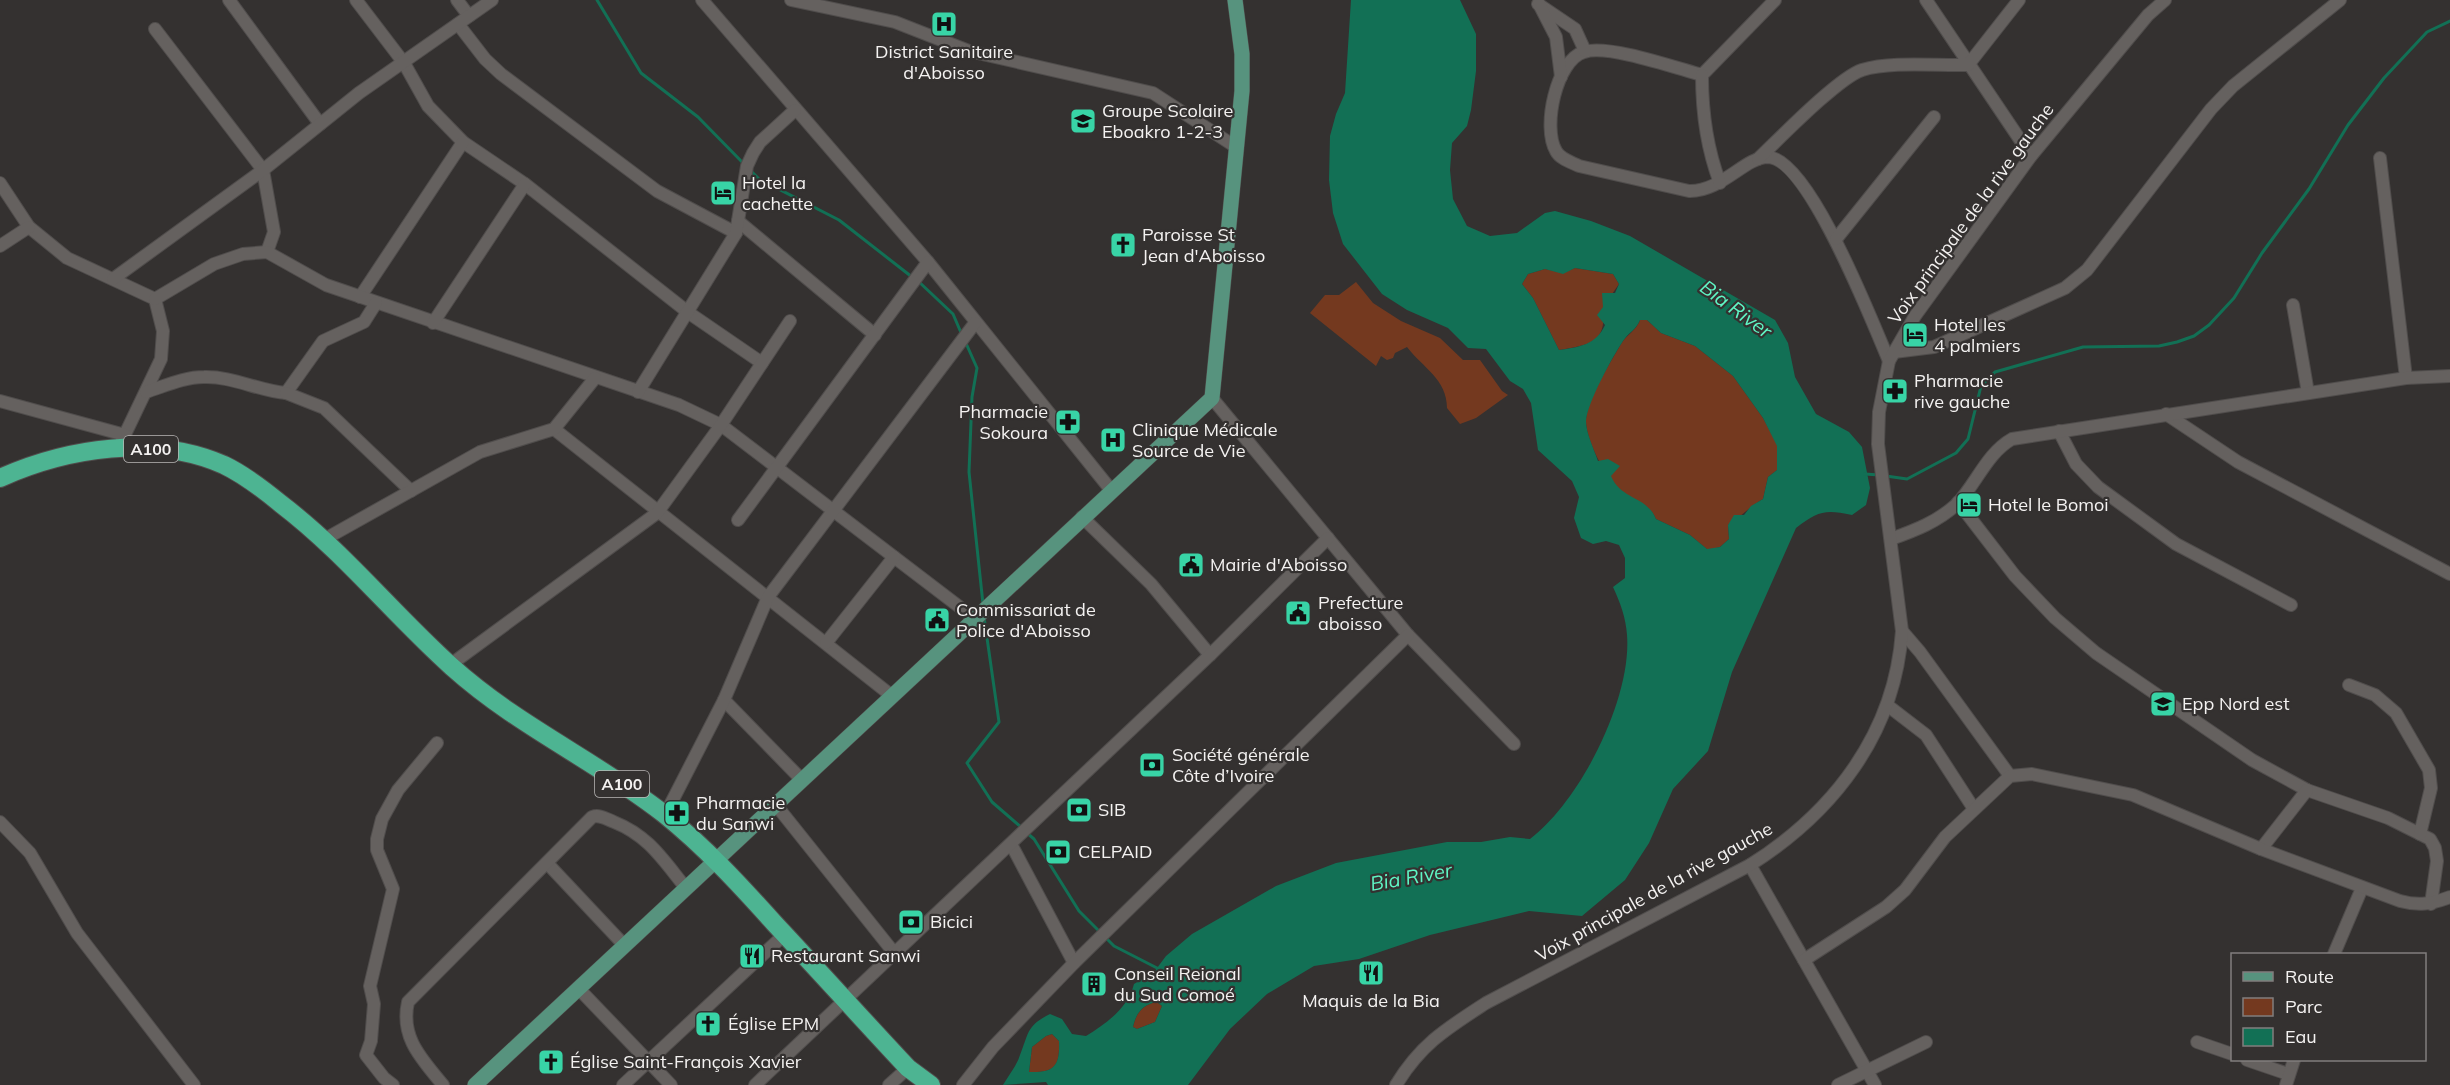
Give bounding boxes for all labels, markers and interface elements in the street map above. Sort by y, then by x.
hospital icon: District Sanitaire d'Aboisso [929,9,959,39]
place label: District Sanitaire d'Aboisso [875,40,1013,84]
place label: Groupe Scolaire Eboakro 1-2-3 [1102,99,1233,143]
street label: Voix principale de la rive gauche [1883,99,2058,329]
school or university icon: Groupe Scolaire Eboakro 1-2-3 [1068,106,1098,136]
place label: Hotel la cachette [742,171,813,215]
hotel icon: Hotel la cachette [708,178,738,208]
place label: Paroisse St Jean d'Aboisso [1142,223,1265,267]
church icon: Paroisse St Jean d'Aboisso [1108,230,1138,260]
water label: Bia River [1695,274,1778,343]
place label: Hotel les 4 palmiers [1934,313,2021,357]
hotel icon: Hotel les 4 palmiers [1900,320,1930,350]
place label: Pharmacie rive gauche [1914,369,2010,413]
pharmacy icon: Pharmacie rive gauche [1880,376,1910,406]
place label: Pharmacie Sokoura [959,400,1048,444]
pharmacy icon: Pharmacie Sokoura [1053,407,1083,437]
place label: Clinique Médicale Source de Vie [1132,418,1277,462]
hospital icon: Clinique Médicale Source de Vie [1098,425,1128,455]
road number: A100 [124,436,178,462]
hotel icon: Hotel le Bomoi [1954,490,1984,520]
place label: Hotel le Bomoi [1988,493,2109,516]
public building icon: Mairie d'Aboisso [1176,550,1206,580]
place label: Mairie d'Aboisso [1210,553,1347,576]
place label: Prefecture aboisso [1318,591,1403,635]
place label: Commissariat de Police d'Aboisso [956,598,1096,642]
public building icon: Prefecture aboisso [1283,598,1313,628]
public building icon: Commissariat de Police d'Aboisso [922,605,952,635]
school or university icon: Epp Nord est [2148,689,2178,719]
place label: Epp Nord est [2182,692,2289,715]
place label: Société générale Côte d’Ivoire [1172,743,1309,787]
bank icon: Société générale Côte d’Ivoire [1137,750,1167,780]
road number: A100 [595,771,649,797]
place label: Pharmacie du Sanwi [696,791,785,835]
bank icon: SIB [1064,795,1094,825]
pharmacy icon: Pharmacie du Sanwi [662,798,692,828]
place label: SIB [1098,798,1126,821]
street label: Voix principale de la rive gauche [1531,817,1776,966]
bank icon: CELPAID [1043,837,1073,867]
place label: CELPAID [1078,840,1152,863]
water label: Bia River [1368,857,1455,896]
bank icon: Bicici [896,907,926,937]
place label: Bicici [930,910,973,933]
restaurant icon: Restaurant Sanwi [737,941,767,971]
place label: Restaurant Sanwi [771,944,921,967]
legend [2231,953,2426,1061]
restaurant icon: Maquis de la Bia [1356,958,1386,988]
place label: Conseil Reional du Sud Comoé [1114,962,1241,1006]
text: Route [2285,965,2334,988]
building icon: Conseil Reional du Sud Comoé [1079,969,1109,999]
place label: Maquis de la Bia [1302,989,1440,1012]
text: Parc [2285,995,2323,1018]
church icon: Église EPM [693,1009,723,1039]
place label: Église EPM [728,1012,819,1035]
text: Eau [2285,1025,2317,1048]
church icon: Église Saint-François Xavier [536,1047,566,1077]
place label: Église Saint-François Xavier [570,1050,802,1073]

